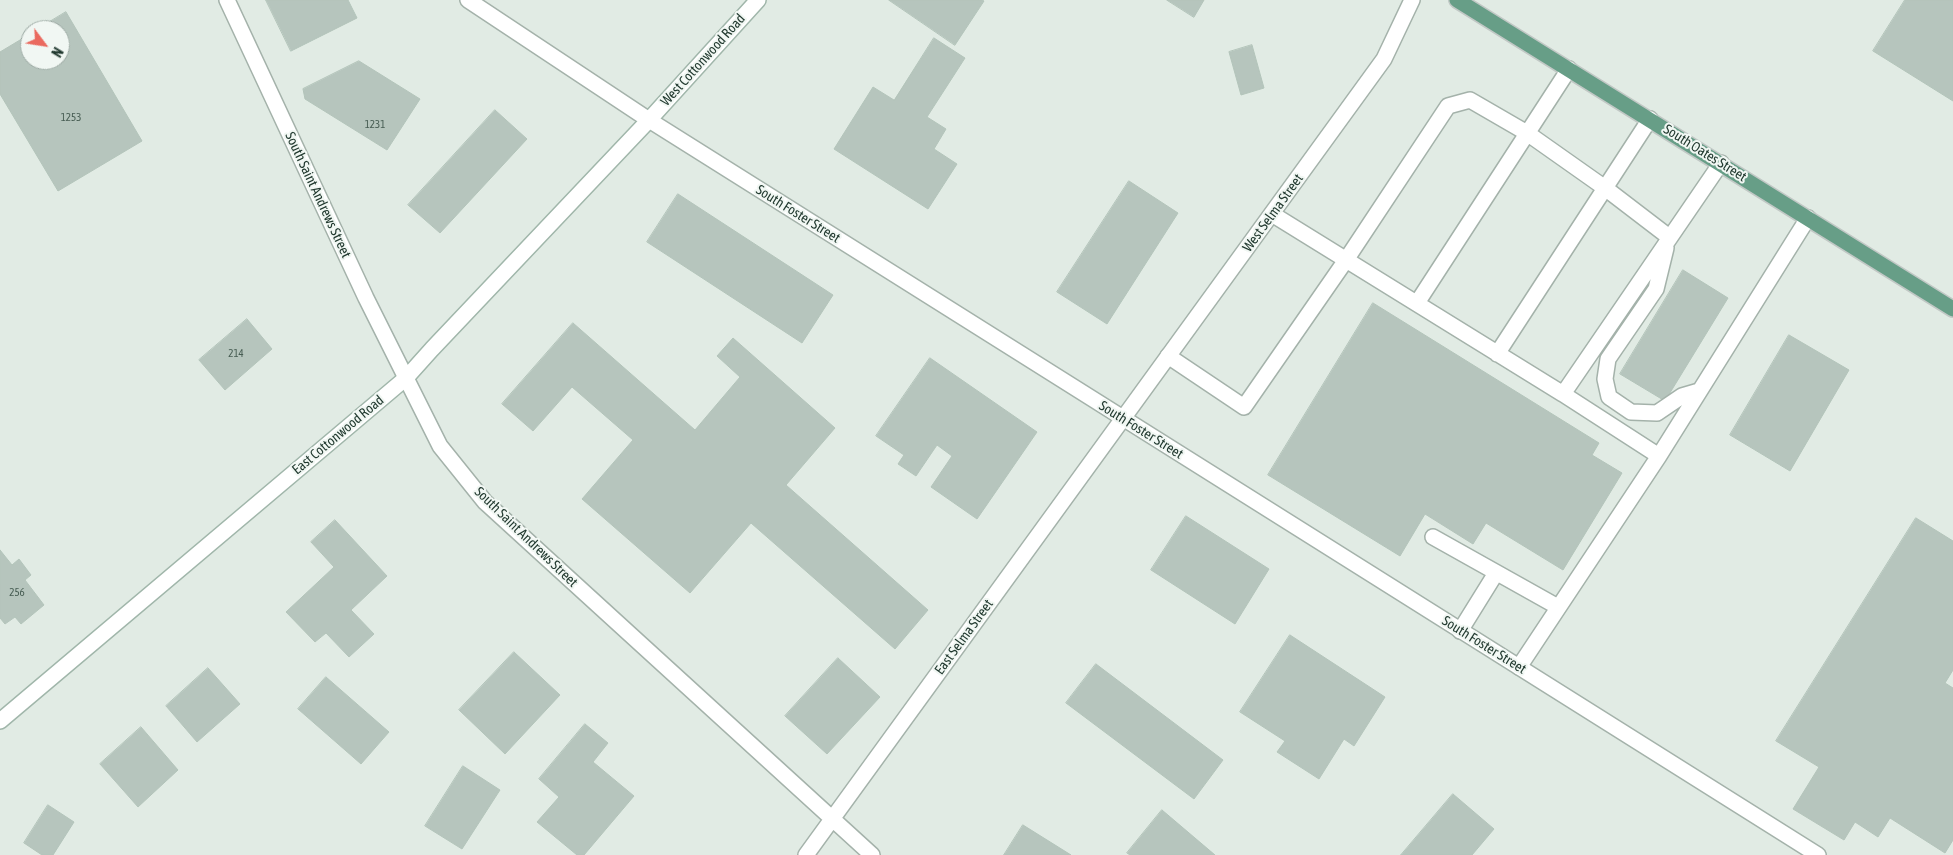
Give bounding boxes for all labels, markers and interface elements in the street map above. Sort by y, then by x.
street label: West Cottonwood Road [657,11,749,109]
north arrow [20,20,70,70]
text: N [48,45,66,60]
house number: 1253 [61,111,81,125]
house number: 1231 [365,118,385,132]
street label: South Oates Street [1660,121,1750,185]
street label: South Saint Andrews Street [281,129,355,261]
street label: West Selma Street [1239,171,1307,255]
street label: South Foster Street [753,181,843,247]
house number: 214 [228,347,244,361]
street label: East Cottonwood Road [289,392,387,478]
street label: South Foster Street [1096,397,1186,463]
street label: South Saint Andrews Street [471,483,581,591]
house number: 256 [9,586,25,600]
street label: East Selma Street [931,596,997,678]
street label: South Foster Street [1439,612,1529,678]

